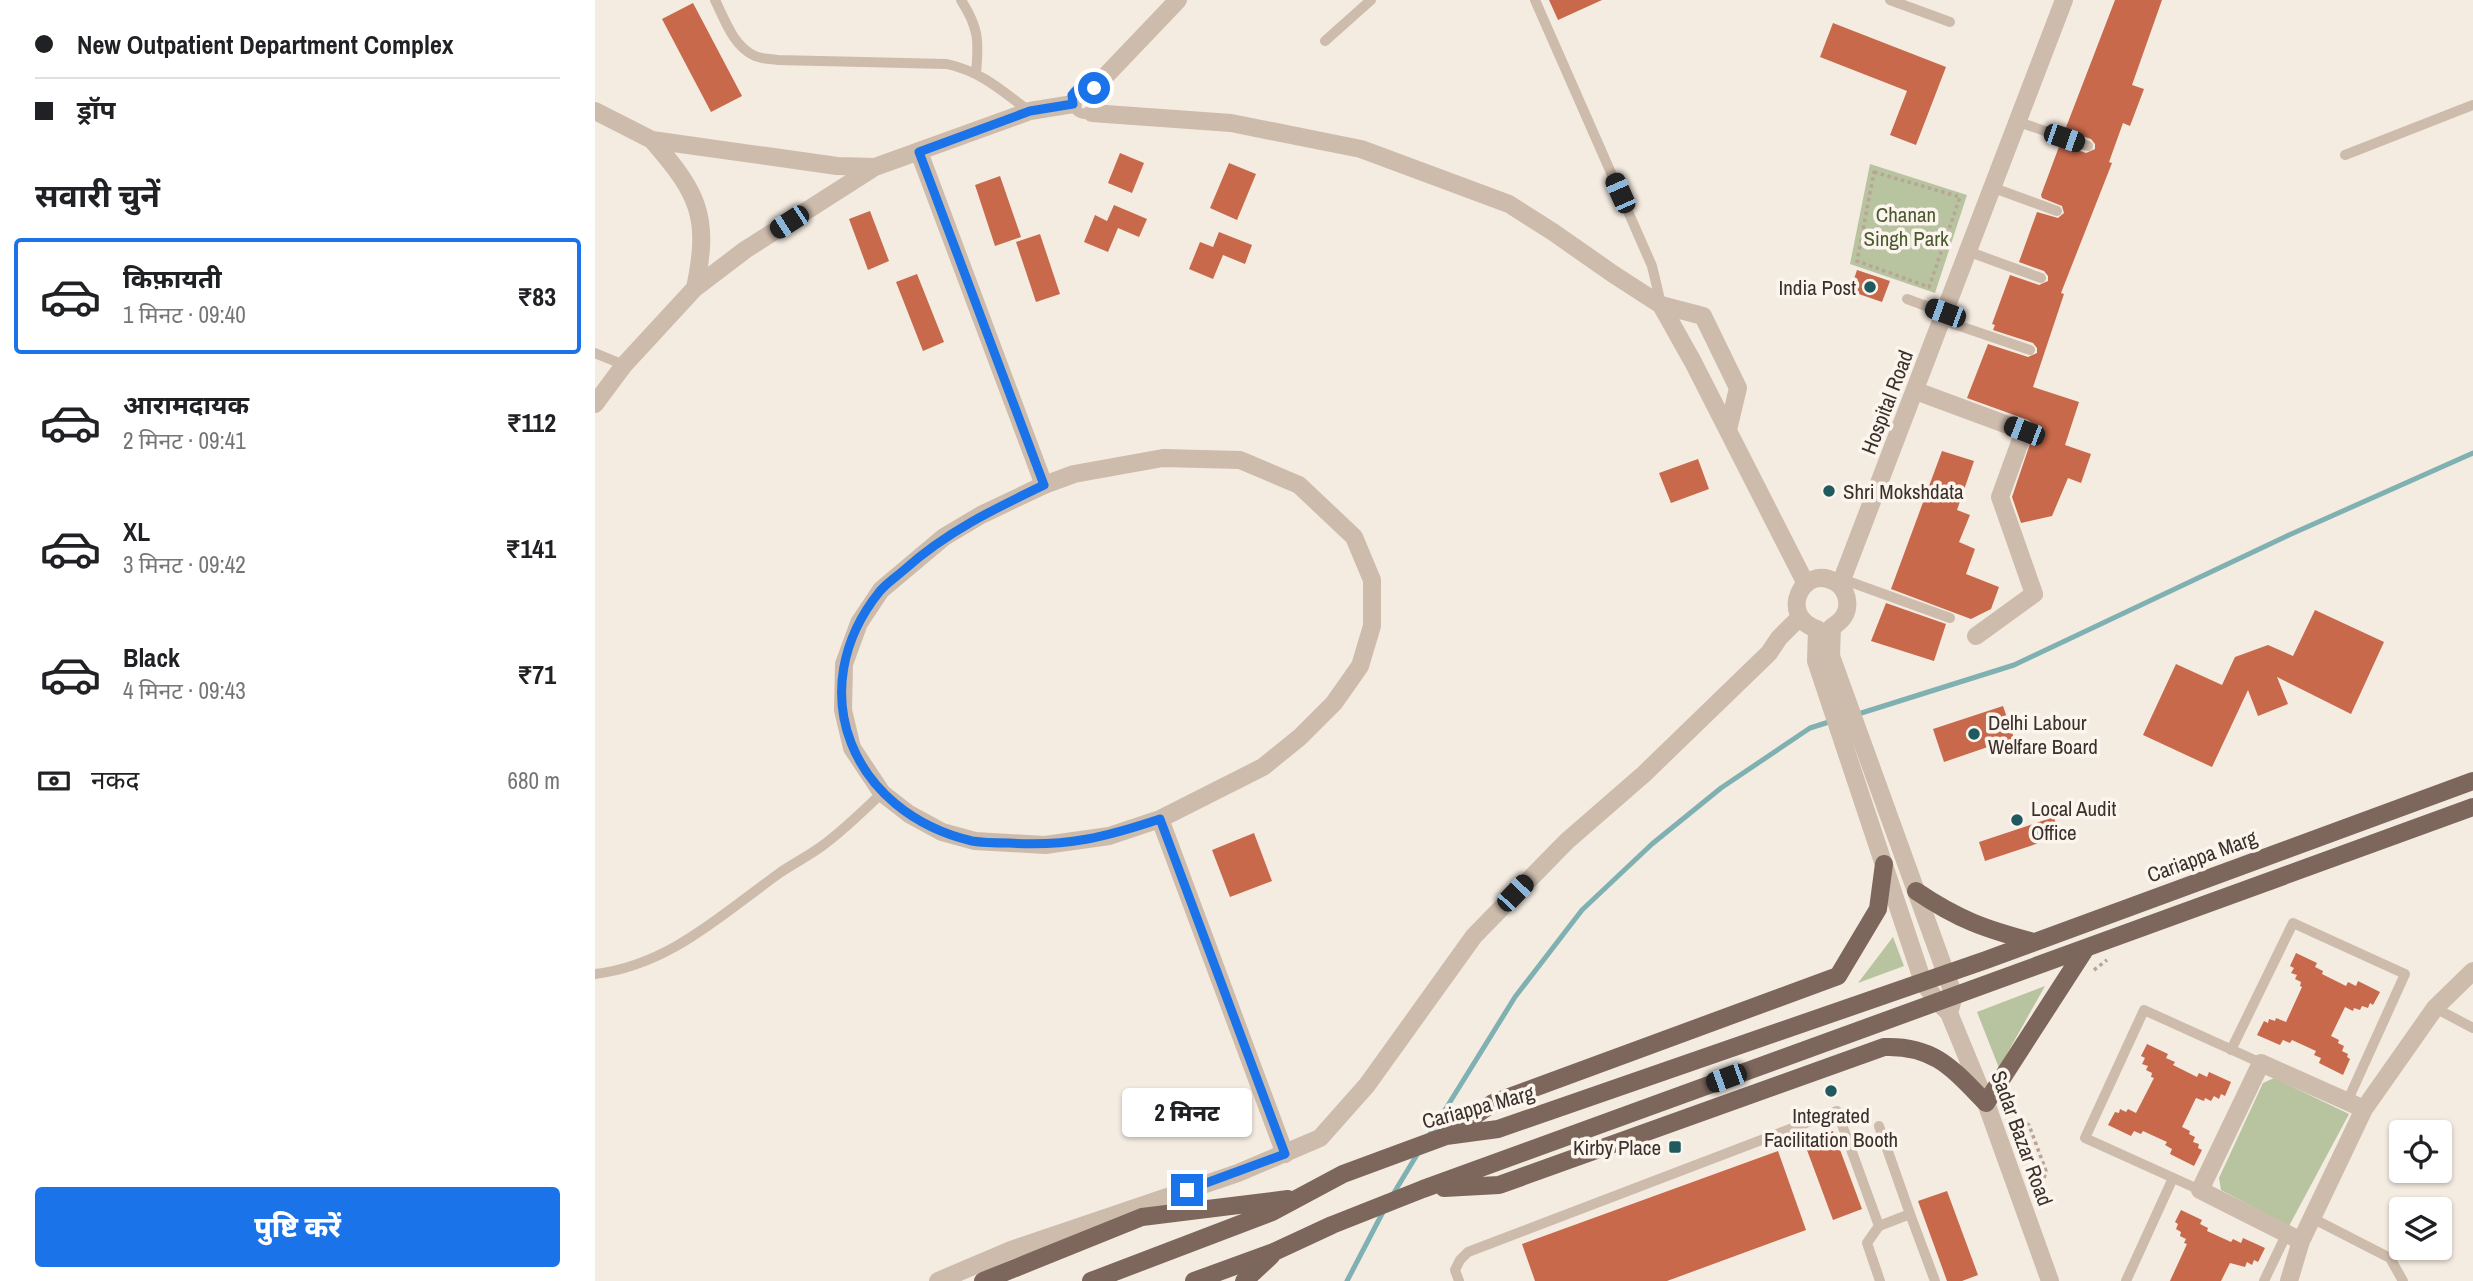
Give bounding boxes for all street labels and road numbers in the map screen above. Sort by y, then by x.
street label: Hospital Road [1854,346,1920,458]
street label: Cariappa Marg [2143,823,2261,889]
street label: Sadar Bazar Road [1984,1066,2060,1210]
street label: Cariappa Marg [1419,1078,1538,1136]

